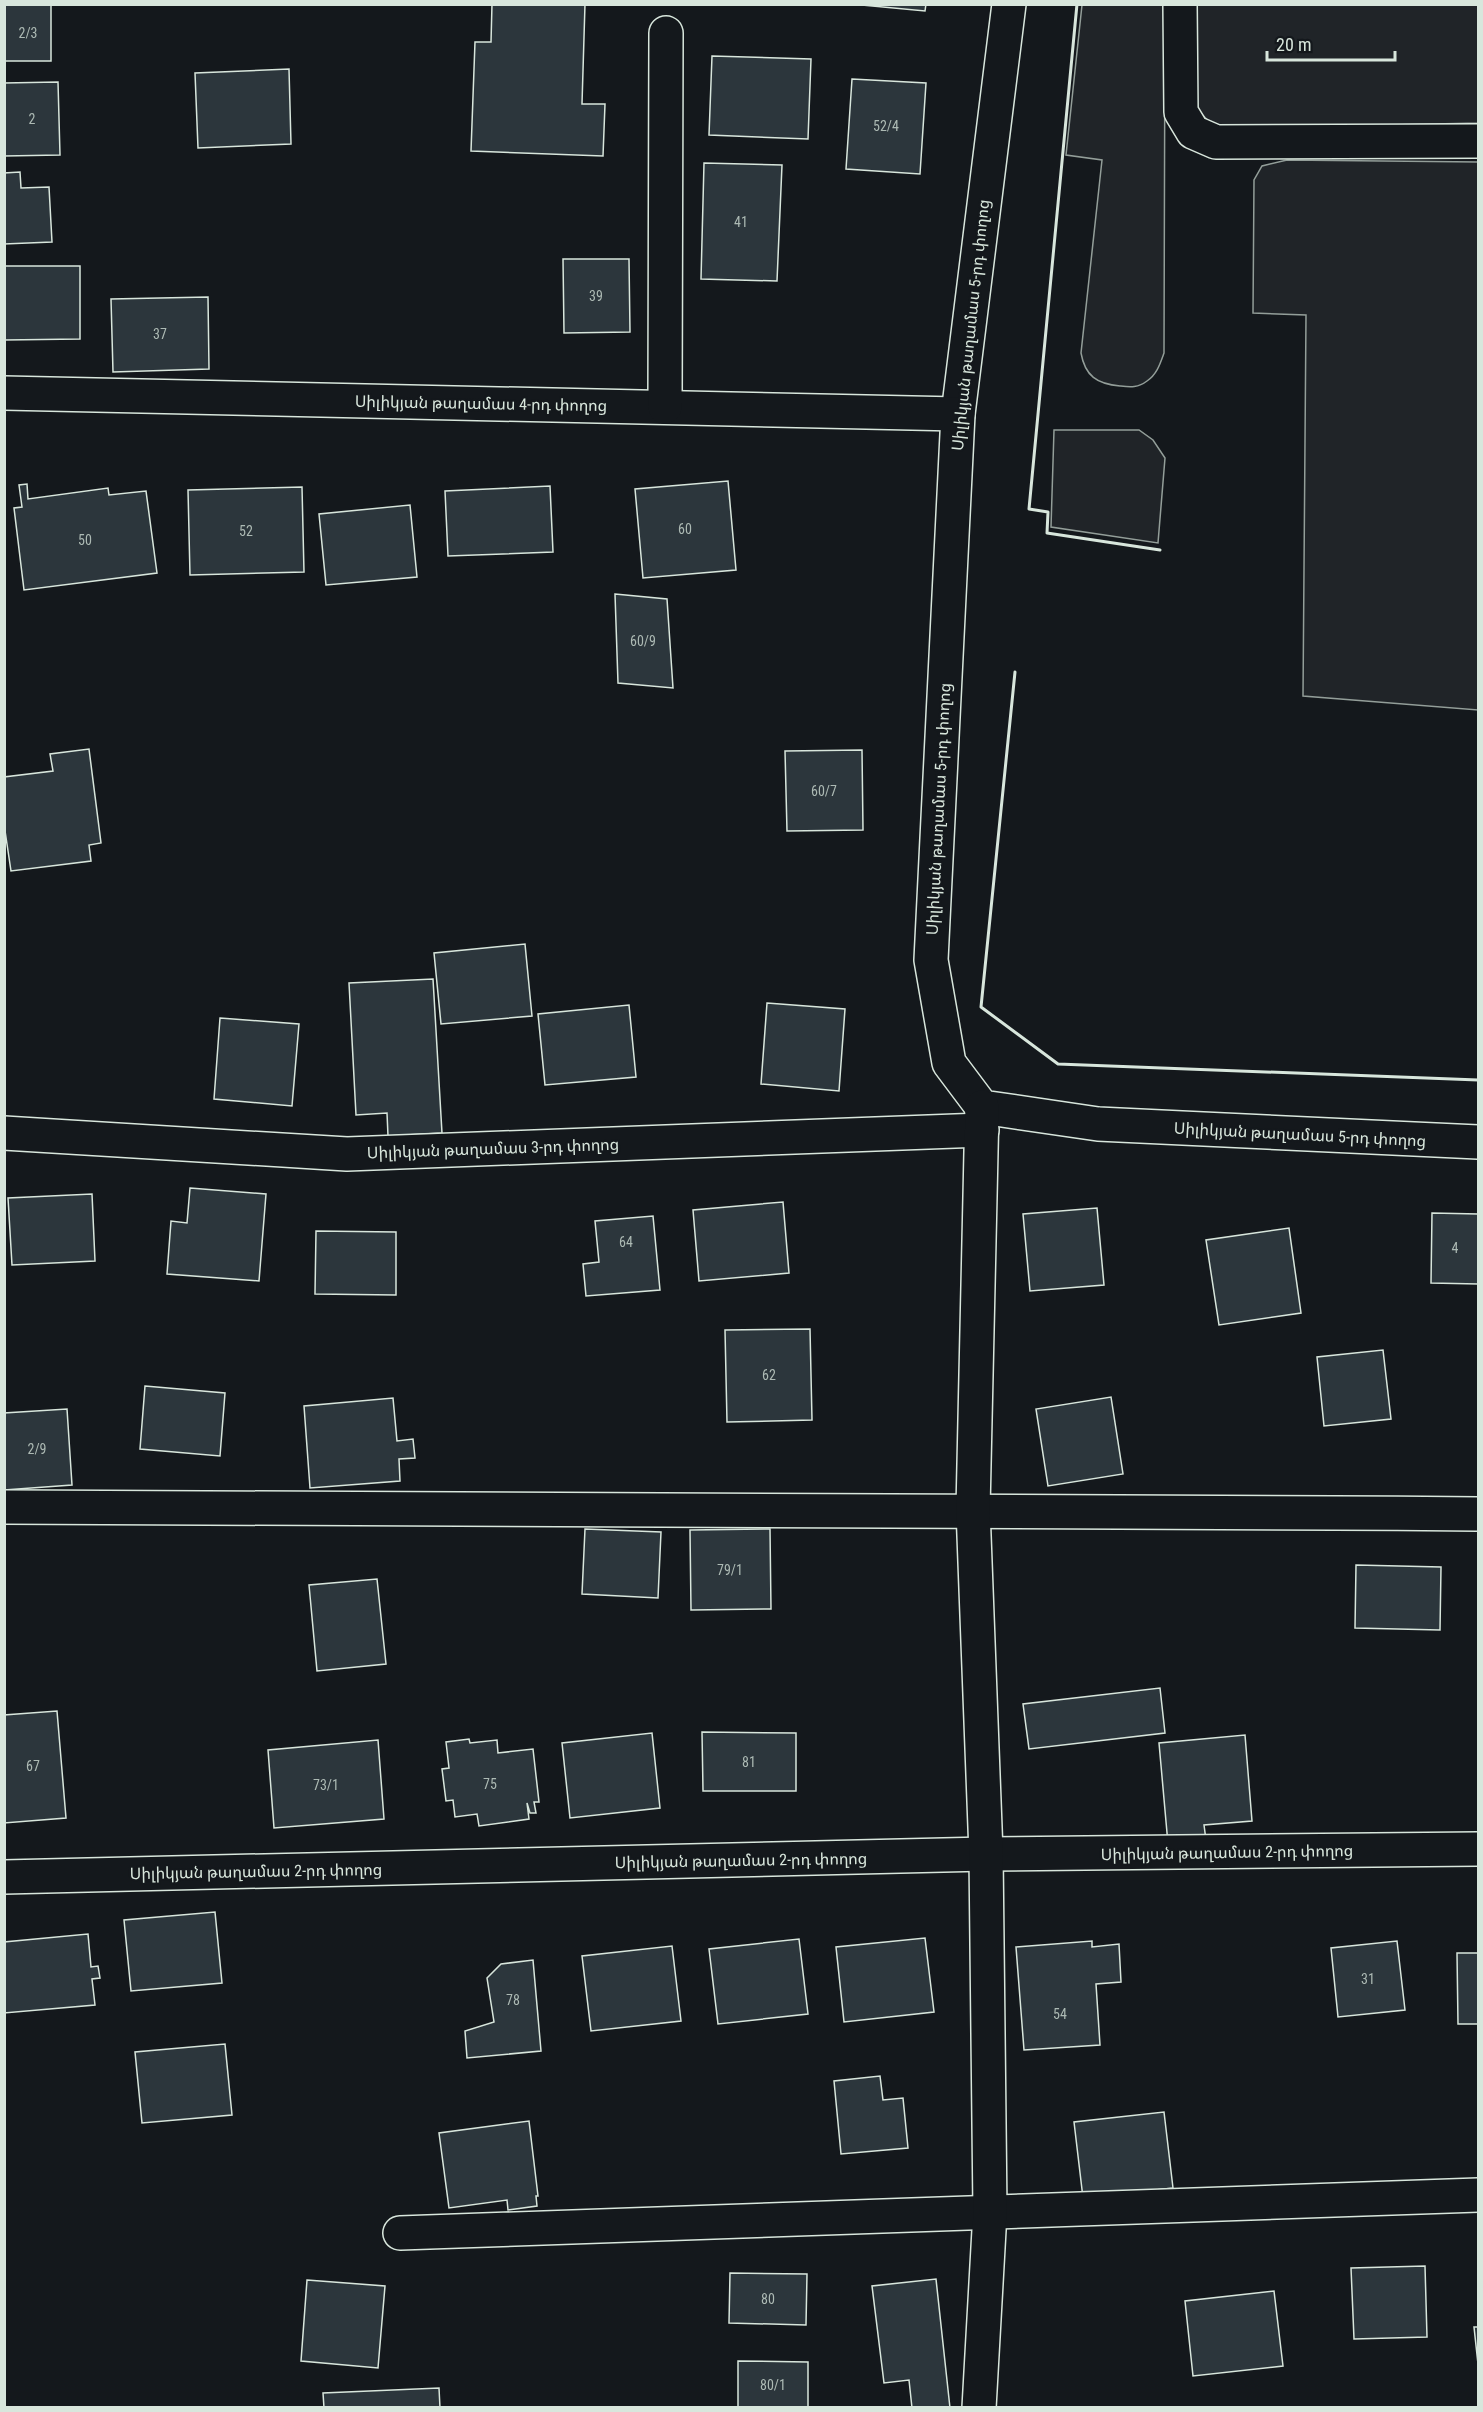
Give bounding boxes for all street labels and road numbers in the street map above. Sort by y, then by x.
street label: Սիլիկյան թաղամաս 5-րդ փողոց [948,198,993,452]
street label: Սիլիկյան թաղամաս 4-րդ փողոց [355,392,607,415]
street label: Սիլիկյան թաղամաս 5-րդ փողոց [922,682,955,936]
street label: Սիլիկյան թաղամաս 5-րդ փողոց [1173,1118,1427,1151]
street label: Սիլիկյան թաղամաս 3-րդ փողոց [367,1135,620,1162]
street label: Սիլիկյան թաղամաս 2-րդ փողոց [1101,1841,1353,1864]
street label: Սիլիկյան թաղամաս 2-րդ փողոց [615,1849,867,1872]
street label: Սիլիկյան թաղամաս 2-րդ փողոց [130,1860,382,1883]

